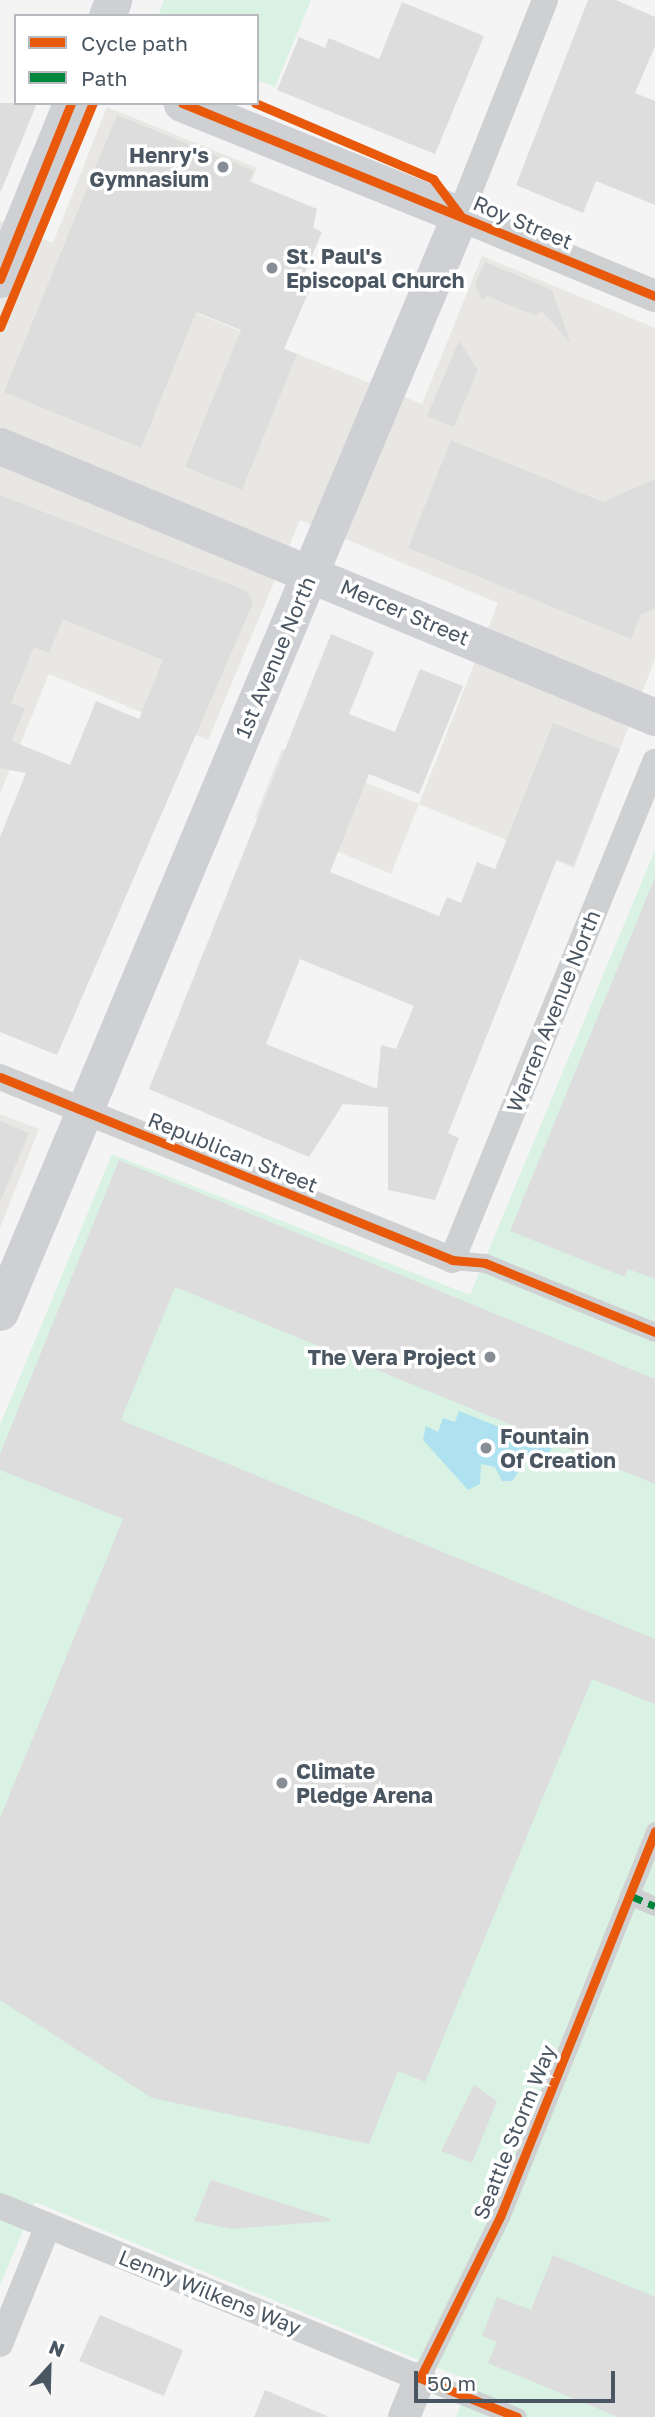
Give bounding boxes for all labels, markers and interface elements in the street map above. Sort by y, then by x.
legend [14,14,259,105]
text: Cycle path [81,30,188,56]
text: Path [81,65,128,91]
place label: Henry's Gymnasium [89,142,209,192]
marker: Henry's Gymnasium [215,159,231,175]
street label: Roy Street [470,190,576,254]
place label: St. Paul's Episcopal Church [286,243,464,293]
marker: St. Paul's Episcopal Church [264,260,280,276]
street label: 1st Avenue North [230,573,320,741]
street label: Mercer Street [337,574,473,650]
street label: Warren Avenue North [501,906,605,1116]
street label: Republican Street [144,1106,322,1198]
place label: The Vera Project [307,1344,476,1370]
marker: The Vera Project [482,1349,498,1365]
place label: Fountain Of Creation [500,1423,616,1473]
marker: Fountain Of Creation [478,1440,494,1456]
place label: Climate Pledge Arena [296,1758,433,1808]
marker: Climate Pledge Arena [274,1775,290,1791]
street label: Seattle Storm Way [467,2041,561,2223]
street label: Lenny Wilkens Way [115,2244,305,2340]
north arrow [14,2333,84,2403]
text: N [46,2335,68,2361]
scale bar [417,2358,618,2402]
text: 50 m [427,2370,476,2396]

